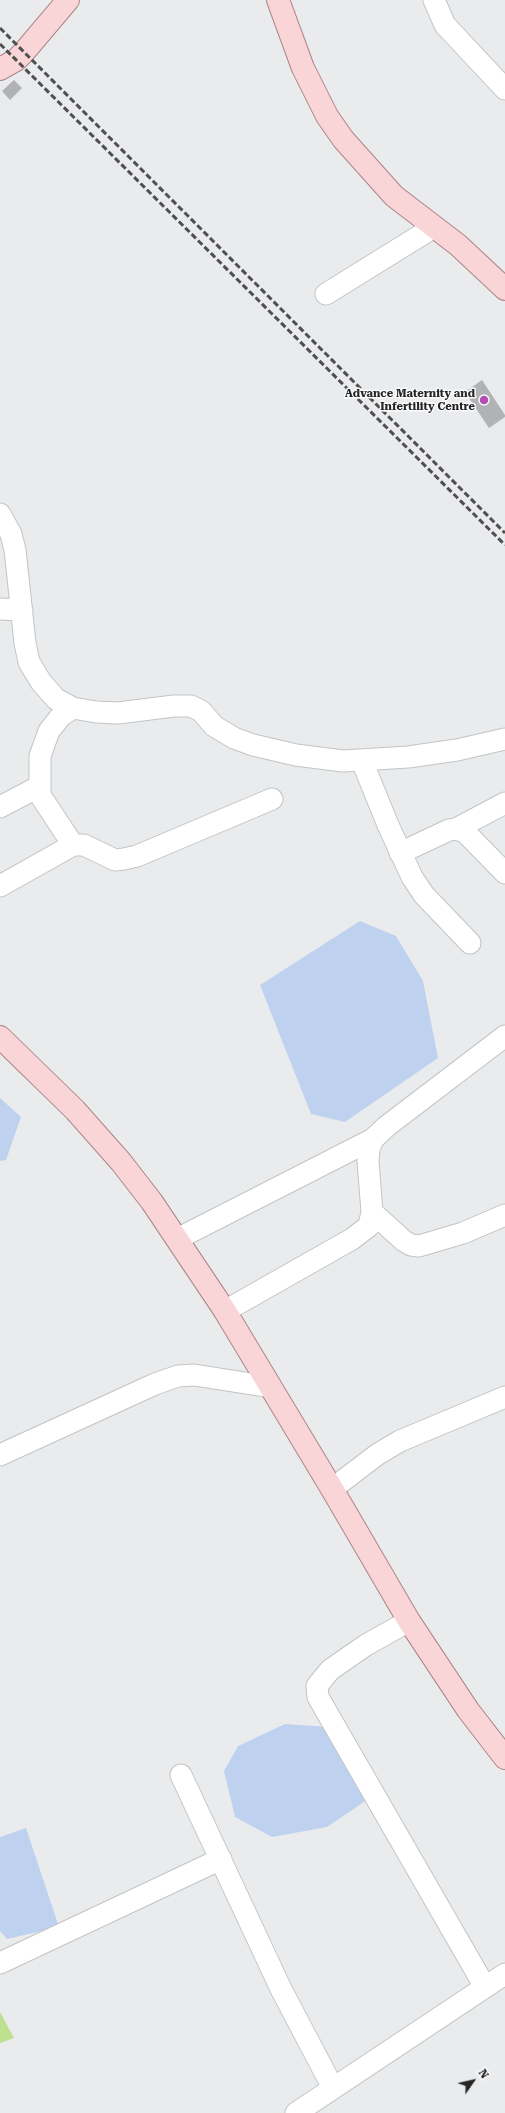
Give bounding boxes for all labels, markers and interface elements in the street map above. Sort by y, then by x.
place label: Advance Maternity and Infertility Centre [345,387,475,413]
marker: Advance Maternity and Infertility Centre [478,394,490,406]
north arrow [453,2061,493,2101]
text: N [476,2067,491,2081]

